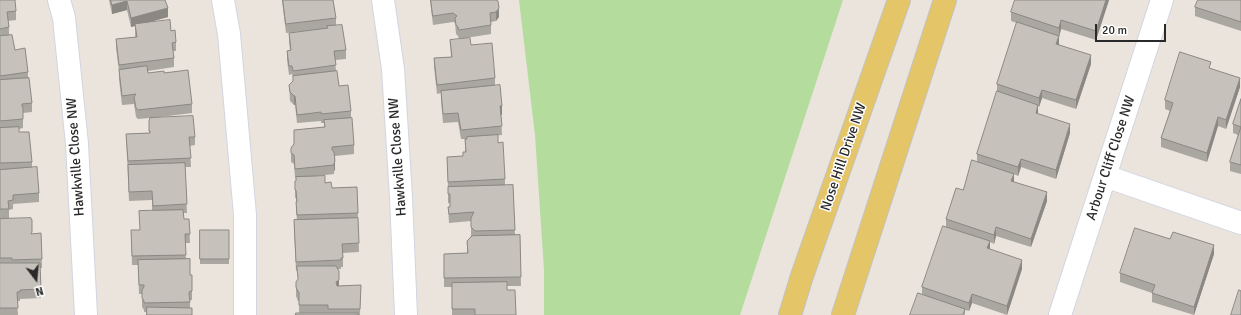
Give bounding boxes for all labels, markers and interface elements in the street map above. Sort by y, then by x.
scale bar [1097,16,1168,42]
text: 20 m [1102,23,1127,38]
street label: Arbour Cliff Close NW [1083,94,1139,222]
street label: Hawkville Close NW [63,97,89,217]
street label: Hawkville Close NW [385,97,411,217]
street label: Nose Hill Drive NW [818,101,870,213]
north arrow [16,259,56,299]
text: N [34,284,45,298]

